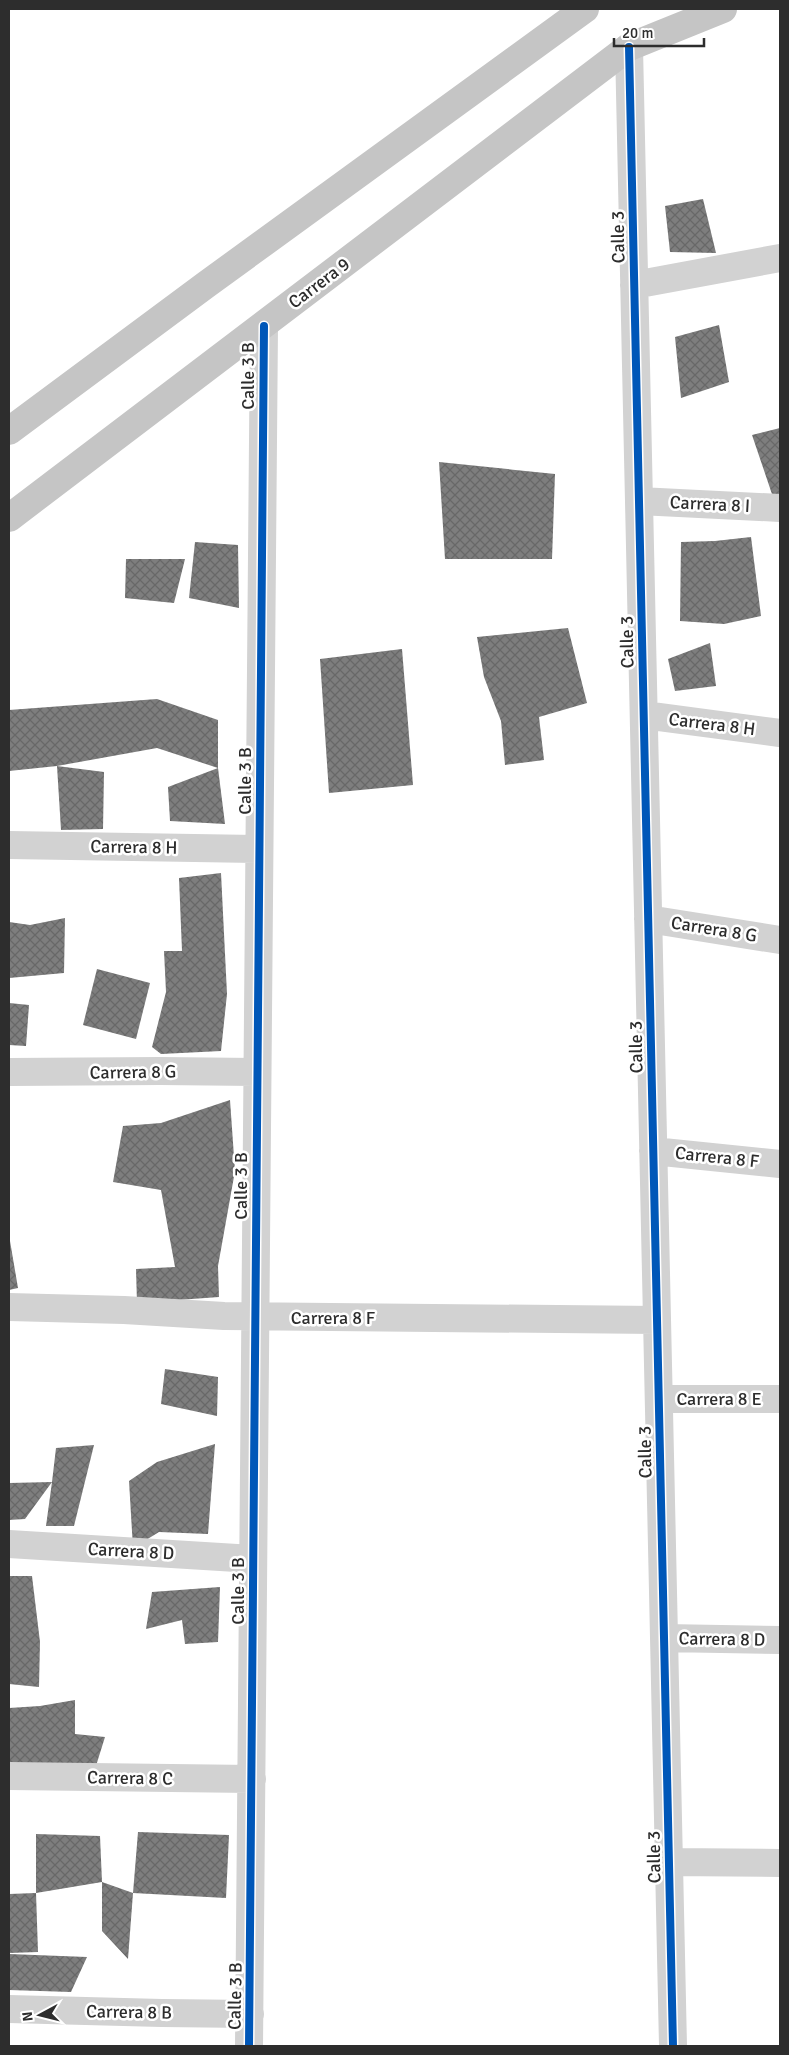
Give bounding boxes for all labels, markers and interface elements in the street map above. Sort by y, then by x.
scale bar [614,15,704,47]
text: 20 m [622,24,653,42]
street label: Calle 3 [607,210,629,264]
street label: Carrera 9 [284,253,354,313]
street label: Calle 3 B [237,342,259,410]
street label: Carrera 8 I [669,491,751,517]
street label: Calle 3 [616,615,638,669]
street label: Carrera 8 H [667,708,757,740]
street label: Calle 3 B [234,747,256,815]
street label: Carrera 8 H [90,835,178,859]
street label: Carrera 8 G [669,911,759,947]
street label: Calle 3 [625,1020,647,1074]
street label: Carrera 8 G [90,1060,176,1084]
street label: Carrera 8 F [674,1142,760,1172]
street label: Calle 3 B [230,1152,252,1220]
street label: Carrera 8 F [291,1307,375,1329]
street label: Carrera 8 E [676,1388,762,1410]
street label: Calle 3 [634,1425,656,1479]
street label: Carrera 8 D [87,1538,175,1564]
street label: Calle 3 B [227,1557,249,1625]
street label: Carrera 8 D [678,1627,766,1651]
street label: Carrera 8 C [87,1766,173,1790]
street label: Calle 3 [643,1830,665,1884]
street label: Calle 3 B [223,1962,247,2030]
north arrow [15,1990,65,2040]
street label: Carrera 8 B [86,2000,172,2024]
text: N [19,2011,37,2022]

